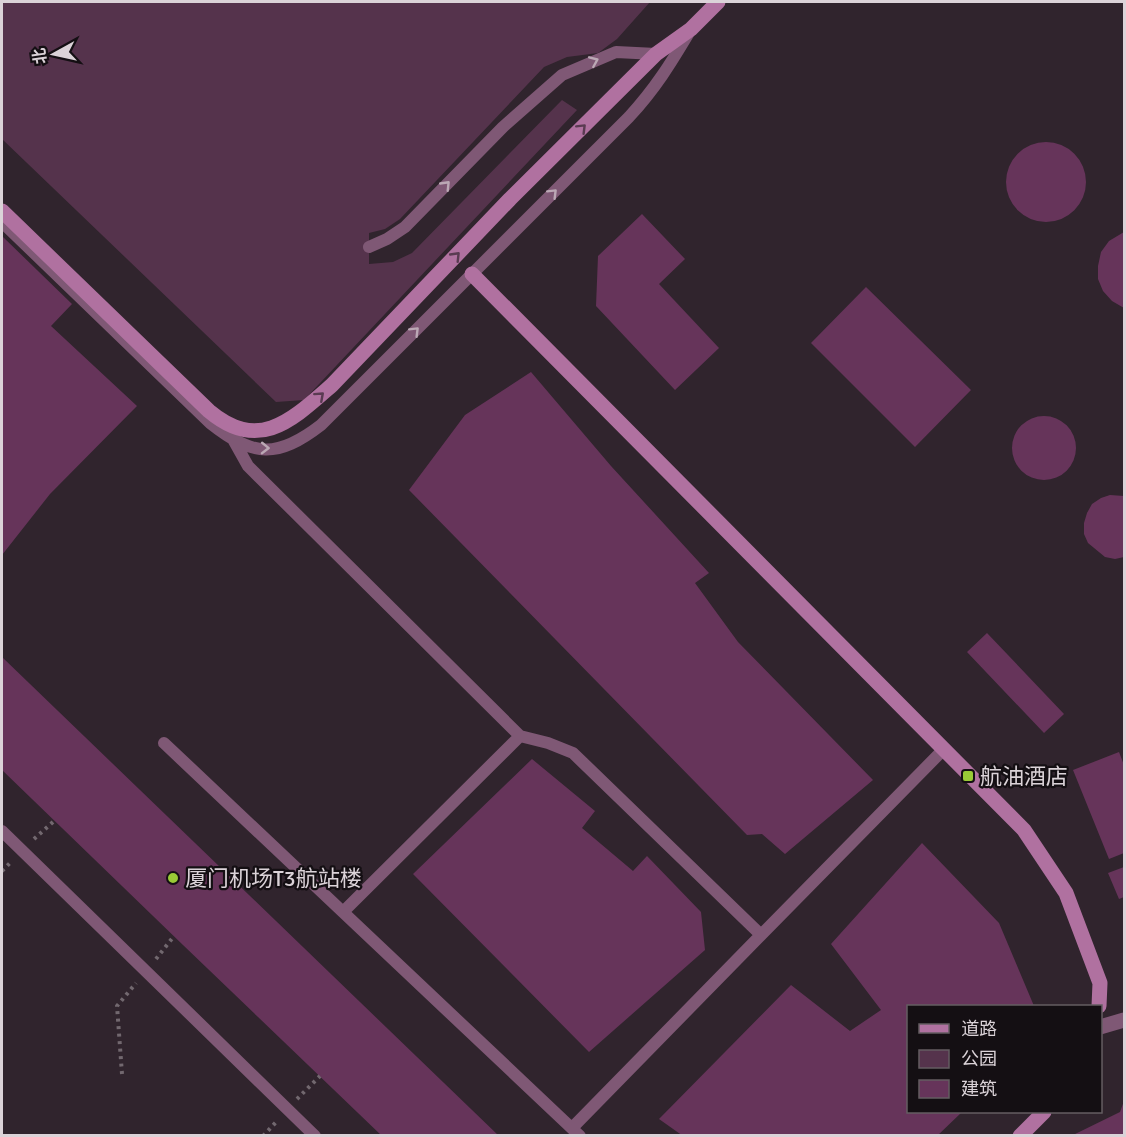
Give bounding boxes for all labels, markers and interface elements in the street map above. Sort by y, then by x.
north arrow [24,24,84,84]
text: 北 [29,47,51,65]
one-way arrow [588,56,599,68]
one-way arrow [574,125,585,136]
one-way arrow [439,182,450,193]
one-way arrow [545,189,556,200]
one-way arrow [448,253,459,264]
one-way arrow [407,327,418,338]
one-way arrow [313,392,324,403]
one-way arrow [261,442,270,454]
place label: 航油酒店 [980,763,1068,790]
marker: 航油酒店 [961,769,975,783]
place label: 厦门机场T3航站楼 [185,865,362,892]
marker: 厦门机场T3航站楼 [166,871,180,885]
legend [907,1005,1102,1113]
text: 道路 [961,1018,997,1040]
text: 公园 [961,1048,997,1070]
text: 建筑 [961,1078,997,1100]

